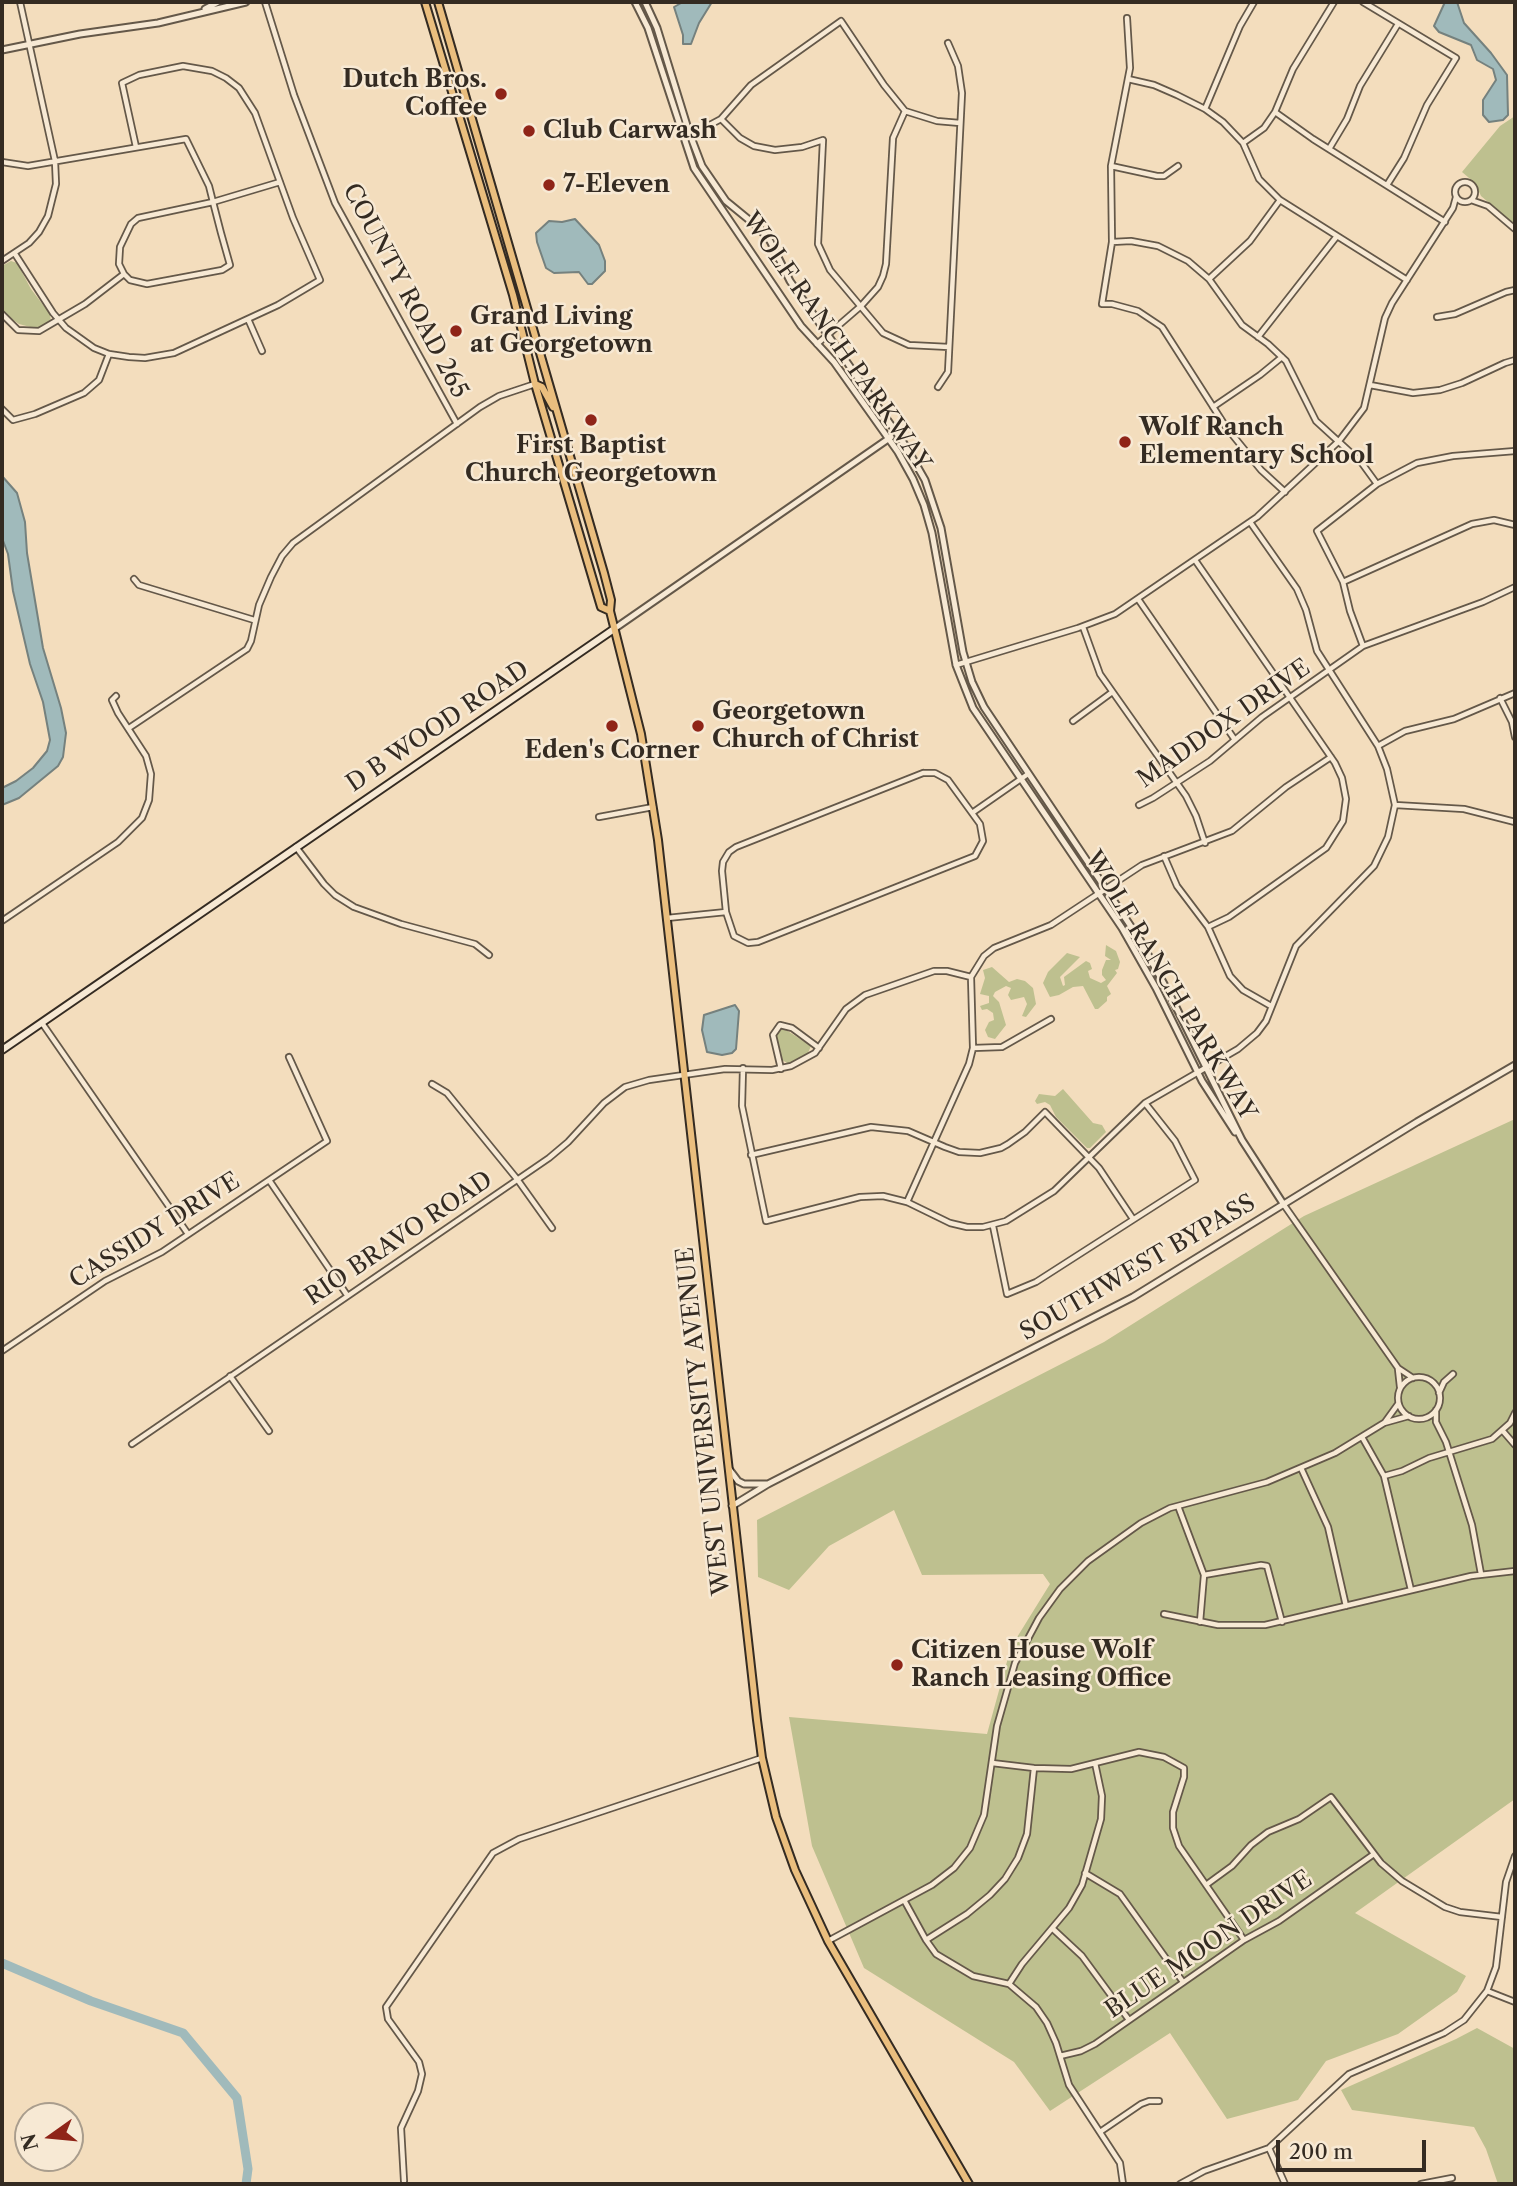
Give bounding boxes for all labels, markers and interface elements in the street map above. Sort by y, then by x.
place label: Dutch Bros. Coffee [343,66,487,122]
marker: Dutch Bros. Coffee [493,86,509,102]
place label: Club Carwash [543,117,717,145]
marker: Club Carwash [521,123,537,139]
place label: 7-Eleven [563,171,670,199]
marker: 7-Eleven [541,177,557,193]
street label: COUNTY ROAD 265 [336,179,474,403]
street label: WOLF RANCH PARKWAY [736,207,936,477]
place label: Grand Living at Georgetown [470,303,653,359]
marker: Grand Living at Georgetown [448,323,464,339]
marker: First Baptist Church Georgetown [583,412,599,428]
place label: Wolf Ranch Elementary School [1139,414,1374,470]
place label: First Baptist Church Georgetown [465,432,717,488]
marker: Wolf Ranch Elementary School [1117,434,1133,450]
street label: MADDOX DRIVE [1132,654,1316,794]
street label: D B WOOD ROAD [341,655,535,799]
place label: Georgetown Church of Christ [712,698,919,754]
marker: Eden's Corner [604,718,620,734]
marker: Georgetown Church of Christ [690,718,706,734]
place label: Eden's Corner [525,737,699,765]
street label: WOLF RANCH PARKWAY [1078,846,1262,1126]
street label: RIO BRAVO ROAD [300,1166,498,1312]
street label: CASSIDY DRIVE [64,1167,246,1295]
street label: SOUTHWEST BYPASS [1015,1189,1261,1347]
street label: WEST UNIVERSITY AVENUE [671,1246,737,1596]
place label: Citizen House Wolf Ranch Leasing Office [911,1637,1171,1693]
marker: Citizen House Wolf Ranch Leasing Office [889,1657,905,1673]
street label: BLUE MOON DRIVE [1100,1865,1318,2025]
north arrow [14,2102,84,2172]
scale bar [1279,2126,1430,2170]
text: N [17,2131,43,2153]
text: 200 m [1289,2139,1353,2164]

